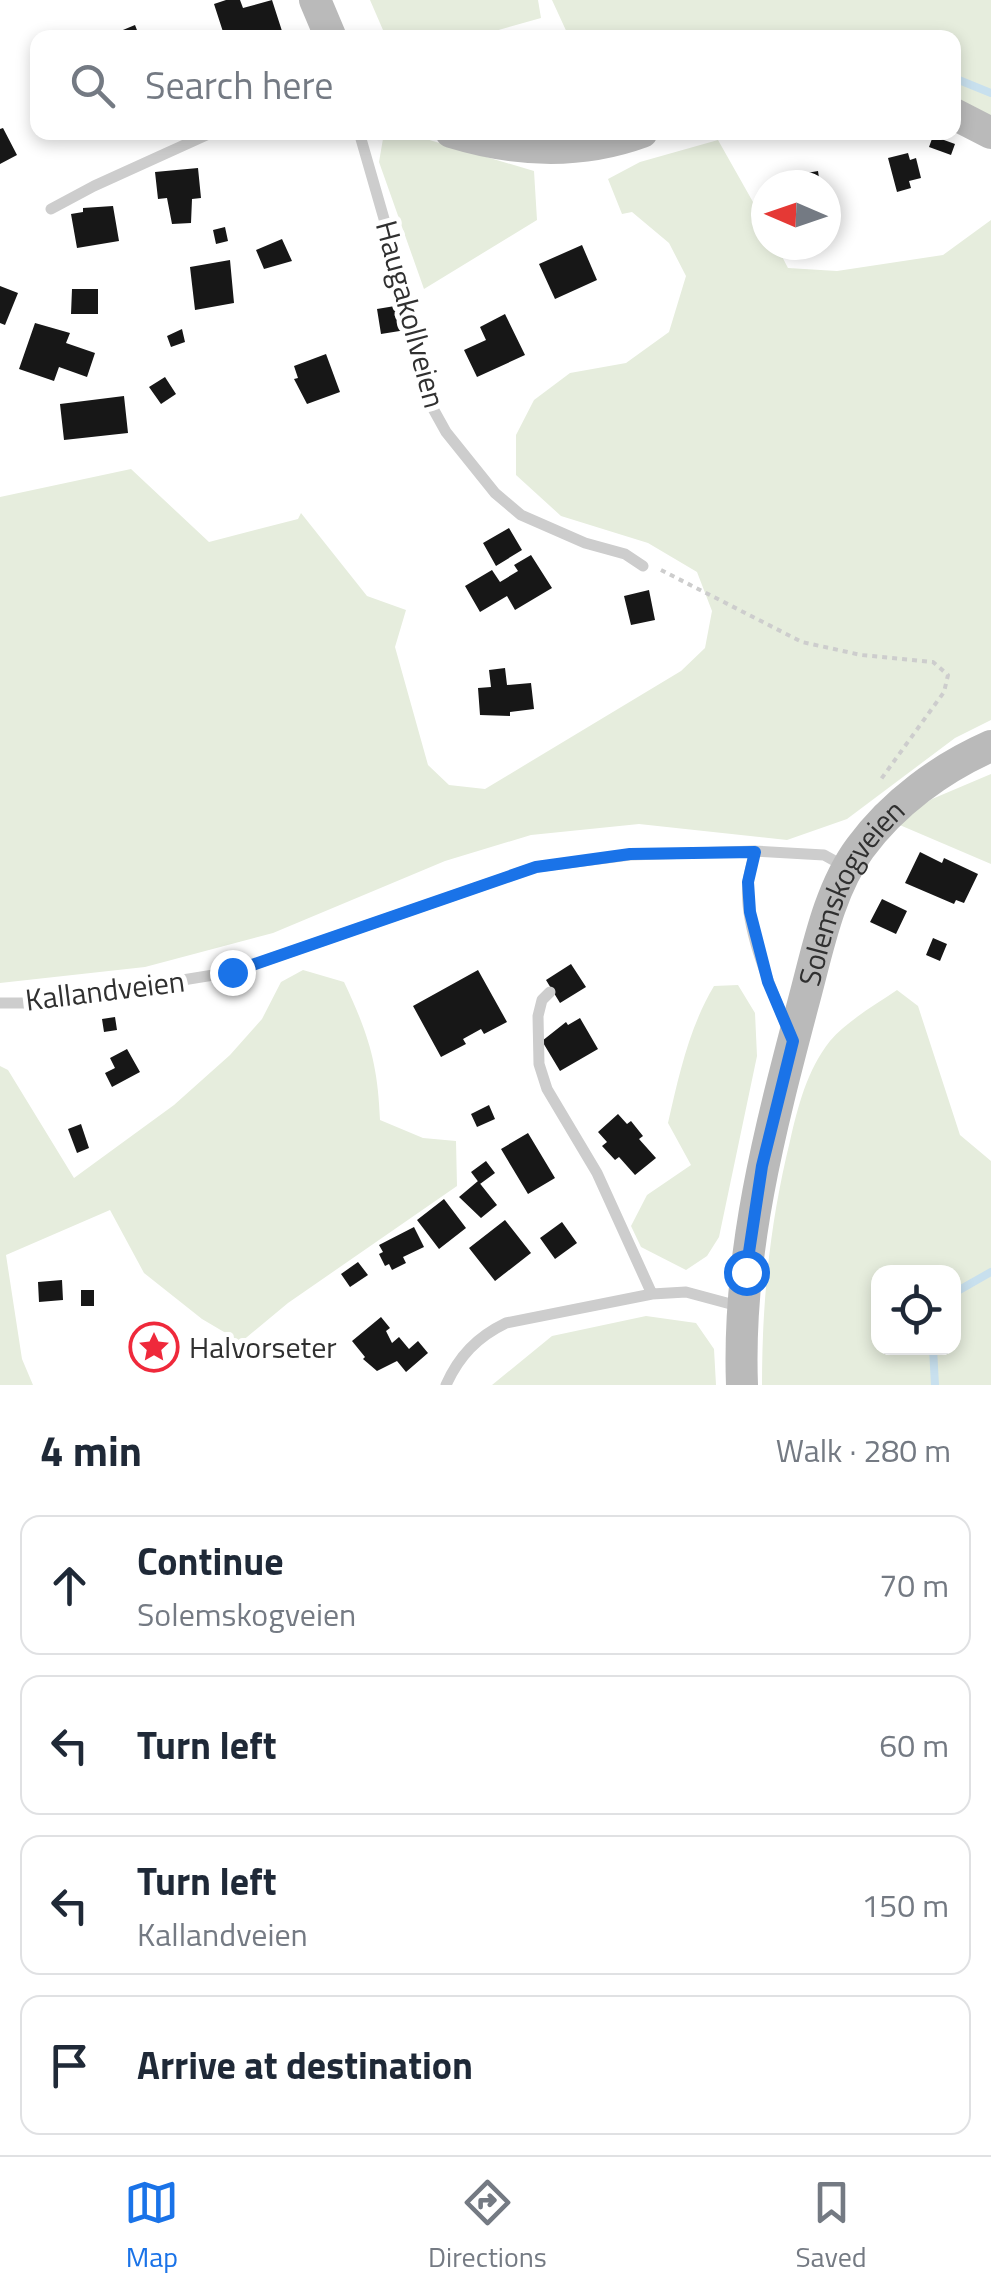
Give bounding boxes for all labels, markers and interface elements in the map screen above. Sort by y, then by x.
search box [30,30,961,140]
text: Search here [145,56,333,114]
icon: search [65,58,120,113]
north arrow [751,170,841,260]
street label: Haugakollveien [364,215,458,413]
street label: Solemskogveien [786,788,915,991]
route end [210,950,256,996]
street label: Kallandveien [23,957,187,1023]
route start [724,1250,770,1296]
map controls [871,1265,961,1355]
button: locate [871,1265,961,1355]
place icon: Halvorseter [128,1321,180,1373]
place label: Halvorseter [189,1324,337,1370]
text: 4 min [40,1418,142,1482]
text: Walk · 280 m [776,1426,951,1474]
text: Continue [137,1532,284,1590]
icon: ahead [42,1558,97,1613]
text: 70 m [879,1561,949,1609]
text: Solemskogveien [137,1590,356,1638]
text: Turn left [137,1716,277,1774]
icon: left [42,1718,97,1773]
text: 60 m [879,1721,949,1769]
text: Turn left [137,1852,277,1910]
icon: left [42,1878,97,1933]
text: 150 m [861,1881,949,1929]
text: Kallandveien [137,1910,308,1958]
text: Arrive at destination [137,2036,473,2094]
icon: arrive [42,2038,97,2093]
tab: Map [124,2175,179,2278]
tab: Directions [428,2175,547,2278]
tab: Saved [795,2175,867,2278]

